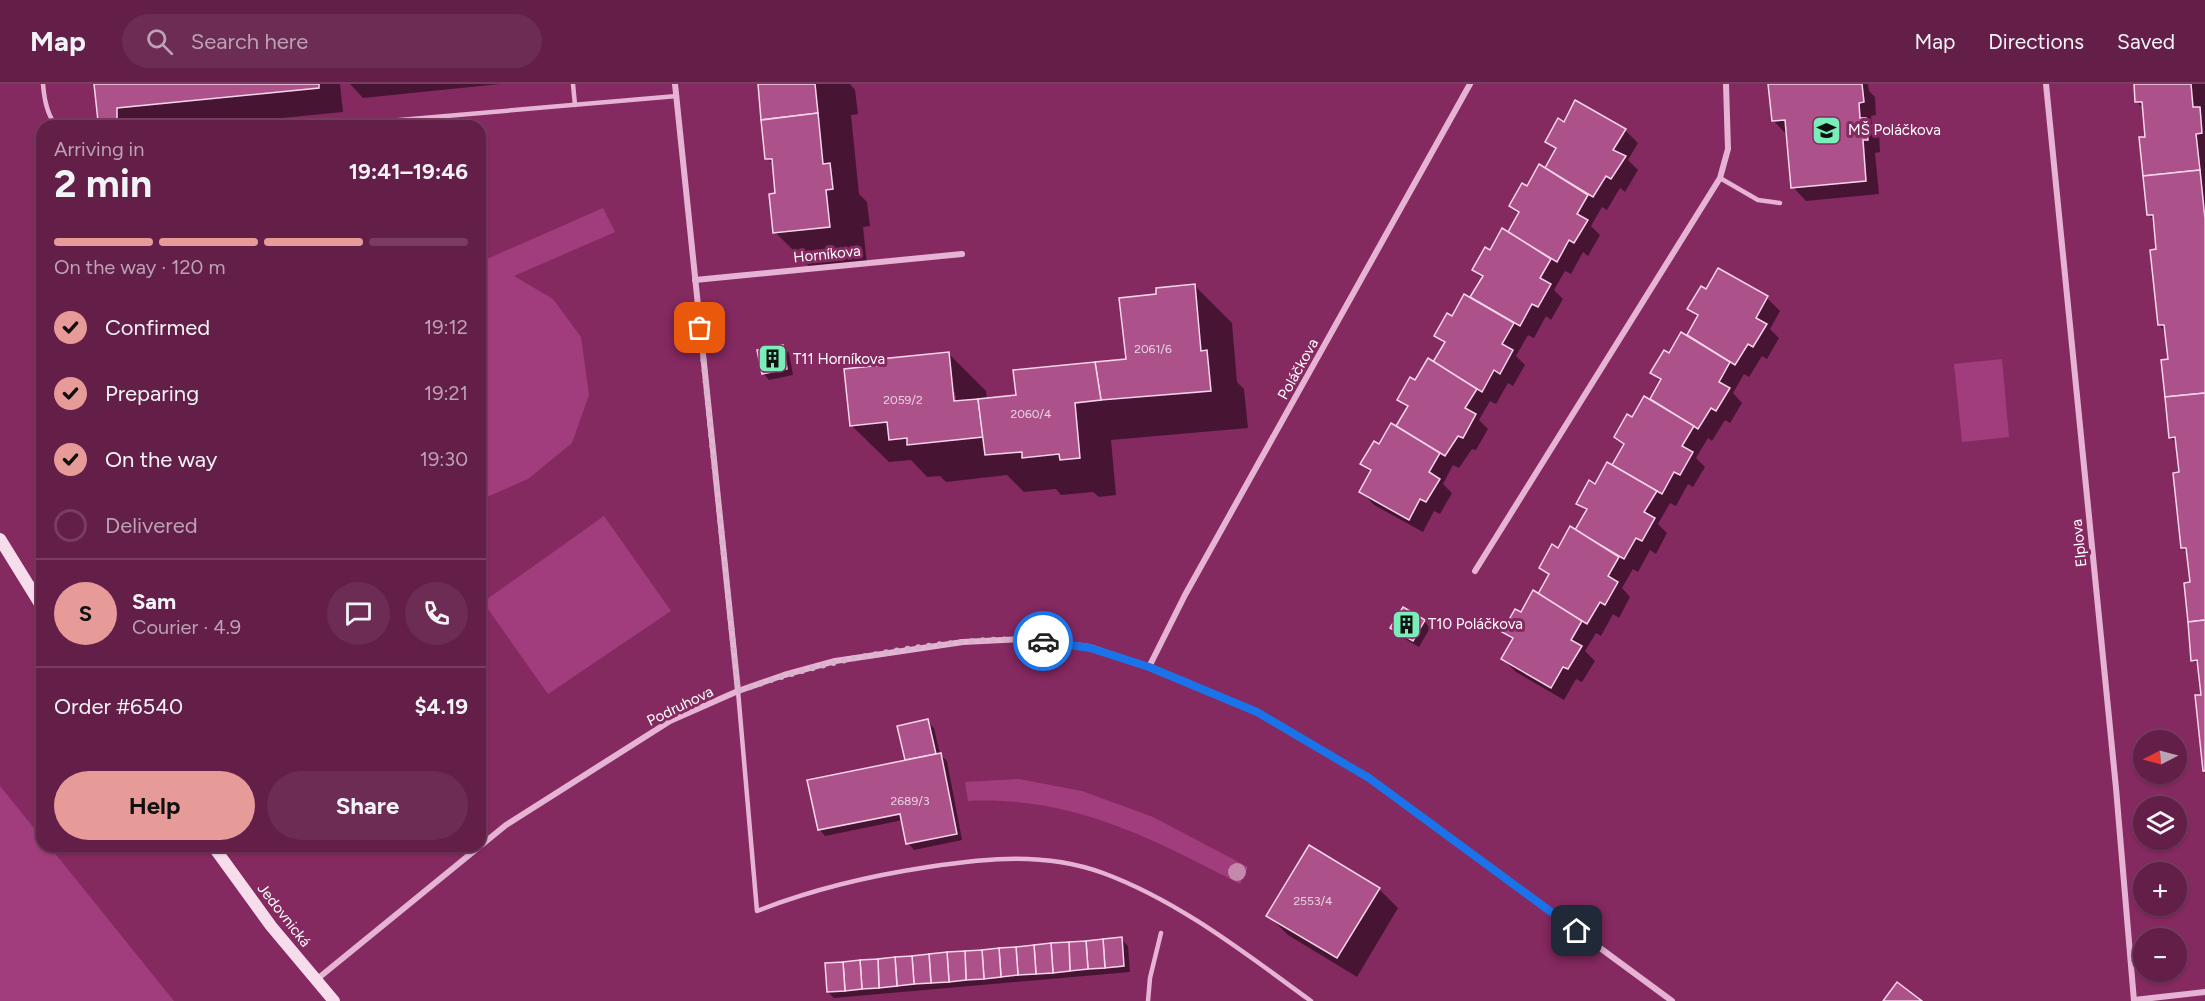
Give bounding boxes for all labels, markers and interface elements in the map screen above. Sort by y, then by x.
search box [122,14,542,68]
text: Map [30,24,86,58]
icon: search [143,25,176,58]
text: Search here [191,28,308,55]
text: Map [1914,29,1955,54]
text: Directions [1988,29,2084,54]
text: Saved [2117,29,2175,54]
school or university icon: MŠ Poláčkova [1811,114,1843,146]
place label: MŠ Poláčkova [1848,121,1941,139]
text: Arriving in [54,137,144,161]
text: 19:41–19:46 [349,158,468,185]
text: 2 min [54,160,152,207]
street label: Horníkova [792,242,862,266]
text: On the way · 120 m [54,255,225,279]
pin [674,302,725,353]
icon: check [54,311,87,344]
icon: bag [683,311,716,344]
text: Confirmed [105,314,210,341]
text: 19:12 [424,315,468,339]
street label: Poláčkova [1274,335,1322,403]
house number: 2061/6 [1134,342,1172,356]
building icon: T11 Horníkova [756,343,788,375]
place label: T11 Horníkova [793,350,885,368]
icon: check [54,377,87,410]
text: Preparing [105,380,199,407]
text: 19:21 [424,381,468,405]
house number: 2059/2 [883,393,923,407]
house number: 2060/4 [1010,407,1052,421]
icon: check [54,443,87,476]
text: On the way [105,446,217,473]
text: 19:30 [420,447,468,471]
text: Delivered [105,512,198,539]
street label: Elplova [2068,518,2090,568]
button: chat [327,582,390,645]
button: phone [405,582,468,645]
text: Sam [132,588,176,615]
text: S [79,600,92,627]
building icon: T10 Poláčkova [1391,608,1423,640]
courier [1013,611,1073,671]
text: Courier · 4.9 [132,615,241,639]
place label: T10 Poláčkova [1428,615,1523,633]
icon: car [1027,625,1060,658]
street label: Podruhova [644,682,716,730]
text: Order #6540 [54,693,183,720]
text: $4.19 [414,693,468,720]
north arrow [2133,730,2187,784]
map controls [2133,730,2187,982]
button: Help [54,771,255,840]
button: Share [267,771,468,840]
house number: 2689/3 [891,794,929,808]
button: layers [2133,796,2187,850]
button: + [2133,862,2187,916]
street label: Jedovnická [254,880,314,950]
house number: 2553/4 [1293,894,1333,908]
pin [1551,905,1602,956]
icon: home [1560,914,1593,947]
button: − [2133,928,2187,982]

